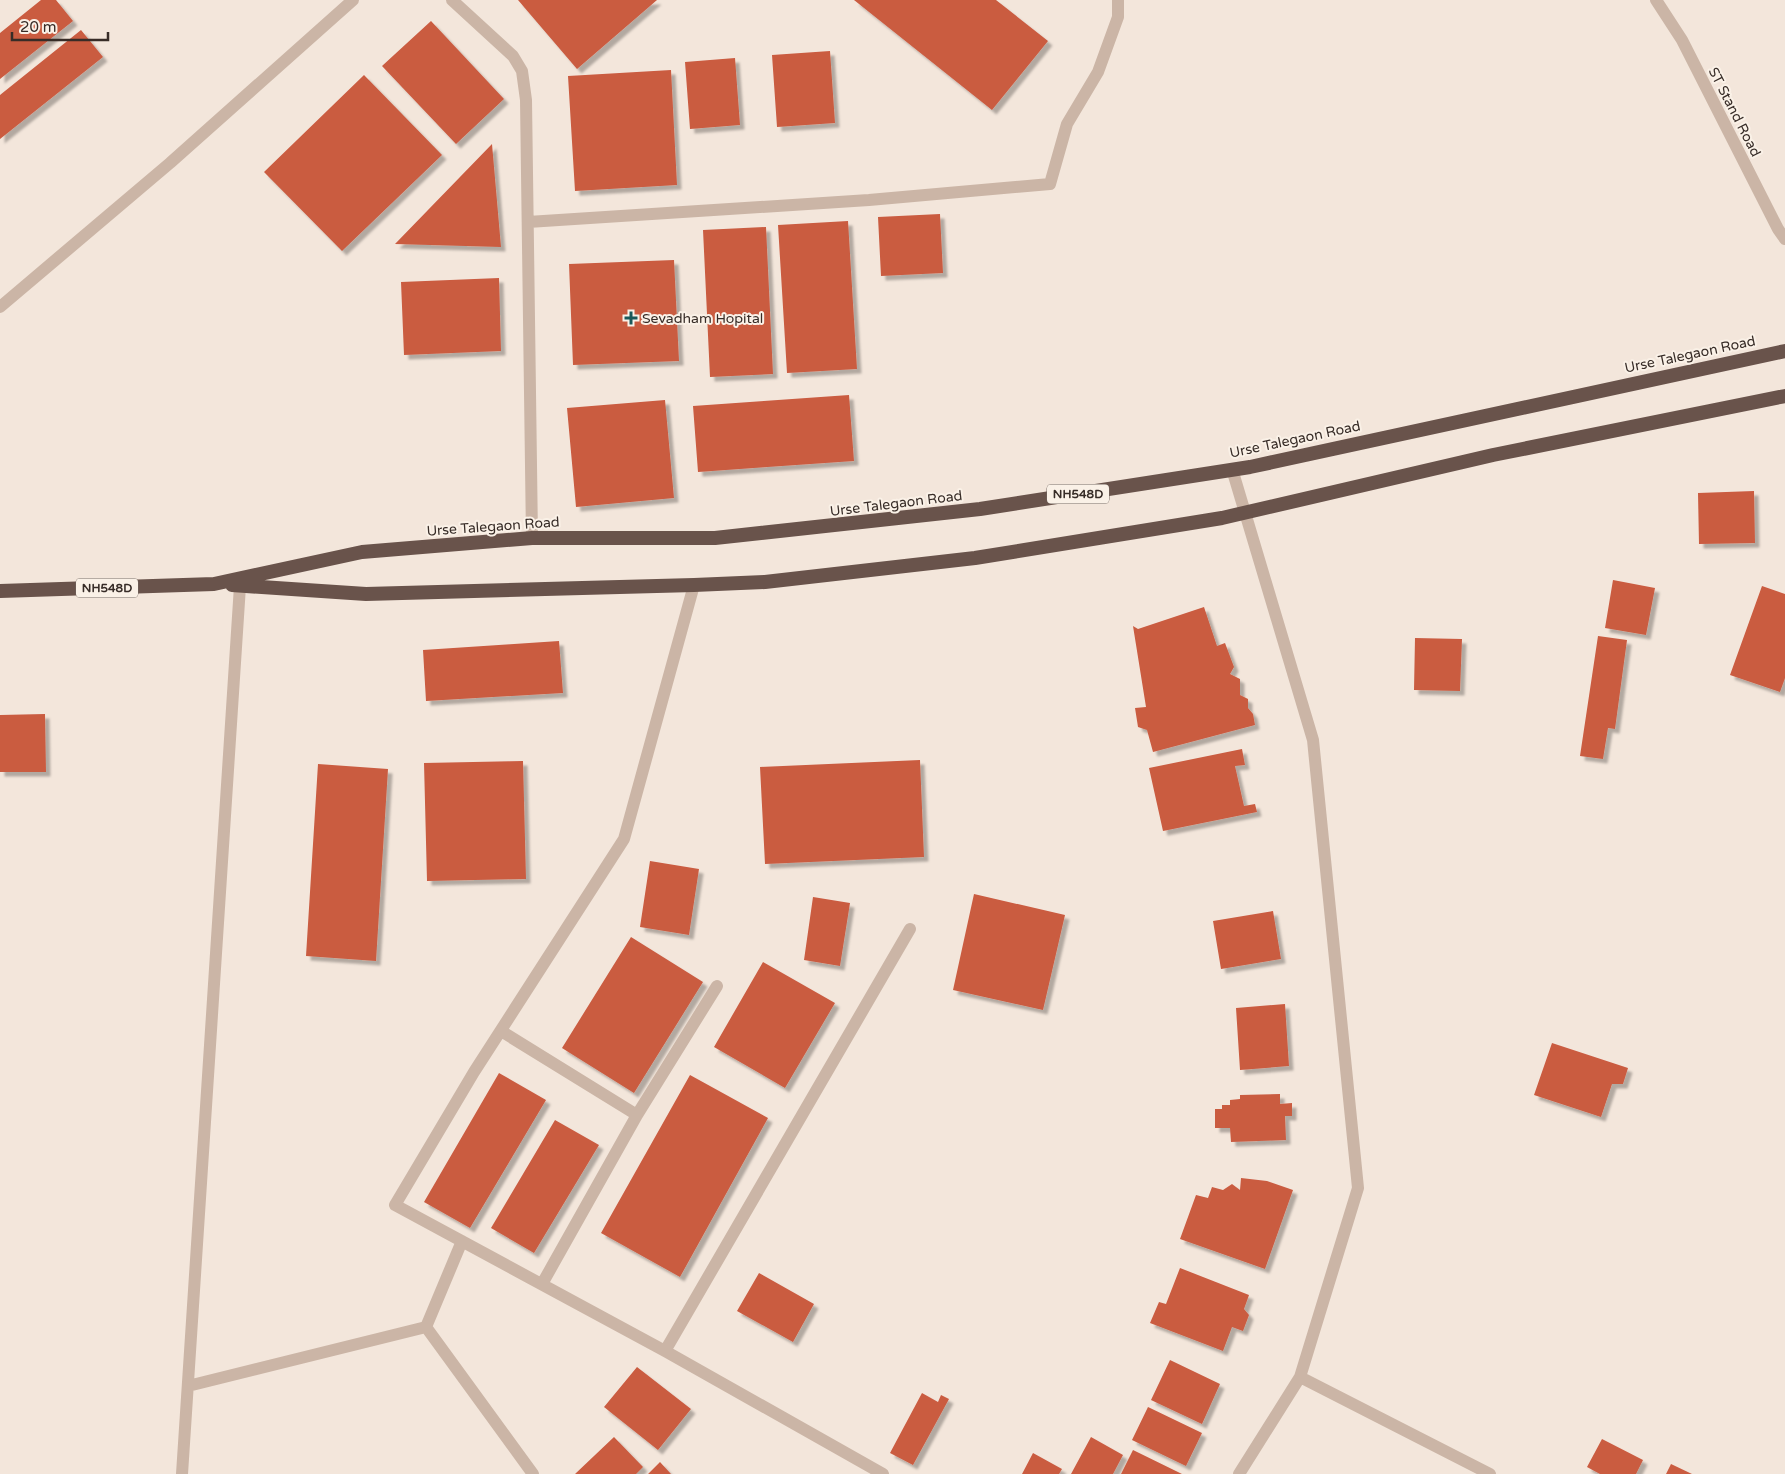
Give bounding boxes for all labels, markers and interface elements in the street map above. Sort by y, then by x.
scale bar [12,10,109,42]
text: 20 m [20,18,57,36]
street label: ST Stand Road [1705,65,1764,160]
place label: Sevadham Hopital [642,310,763,327]
marker: Sevadham Hopital [624,311,638,325]
street label: Urse Talegaon Road [1623,332,1757,377]
street label: Urse Talegaon Road [1228,417,1362,462]
road number: NH548D [1047,484,1109,504]
street label: Urse Talegaon Road [829,487,963,520]
street label: Urse Talegaon Road [426,513,560,540]
road number: NH548D [76,578,138,598]

